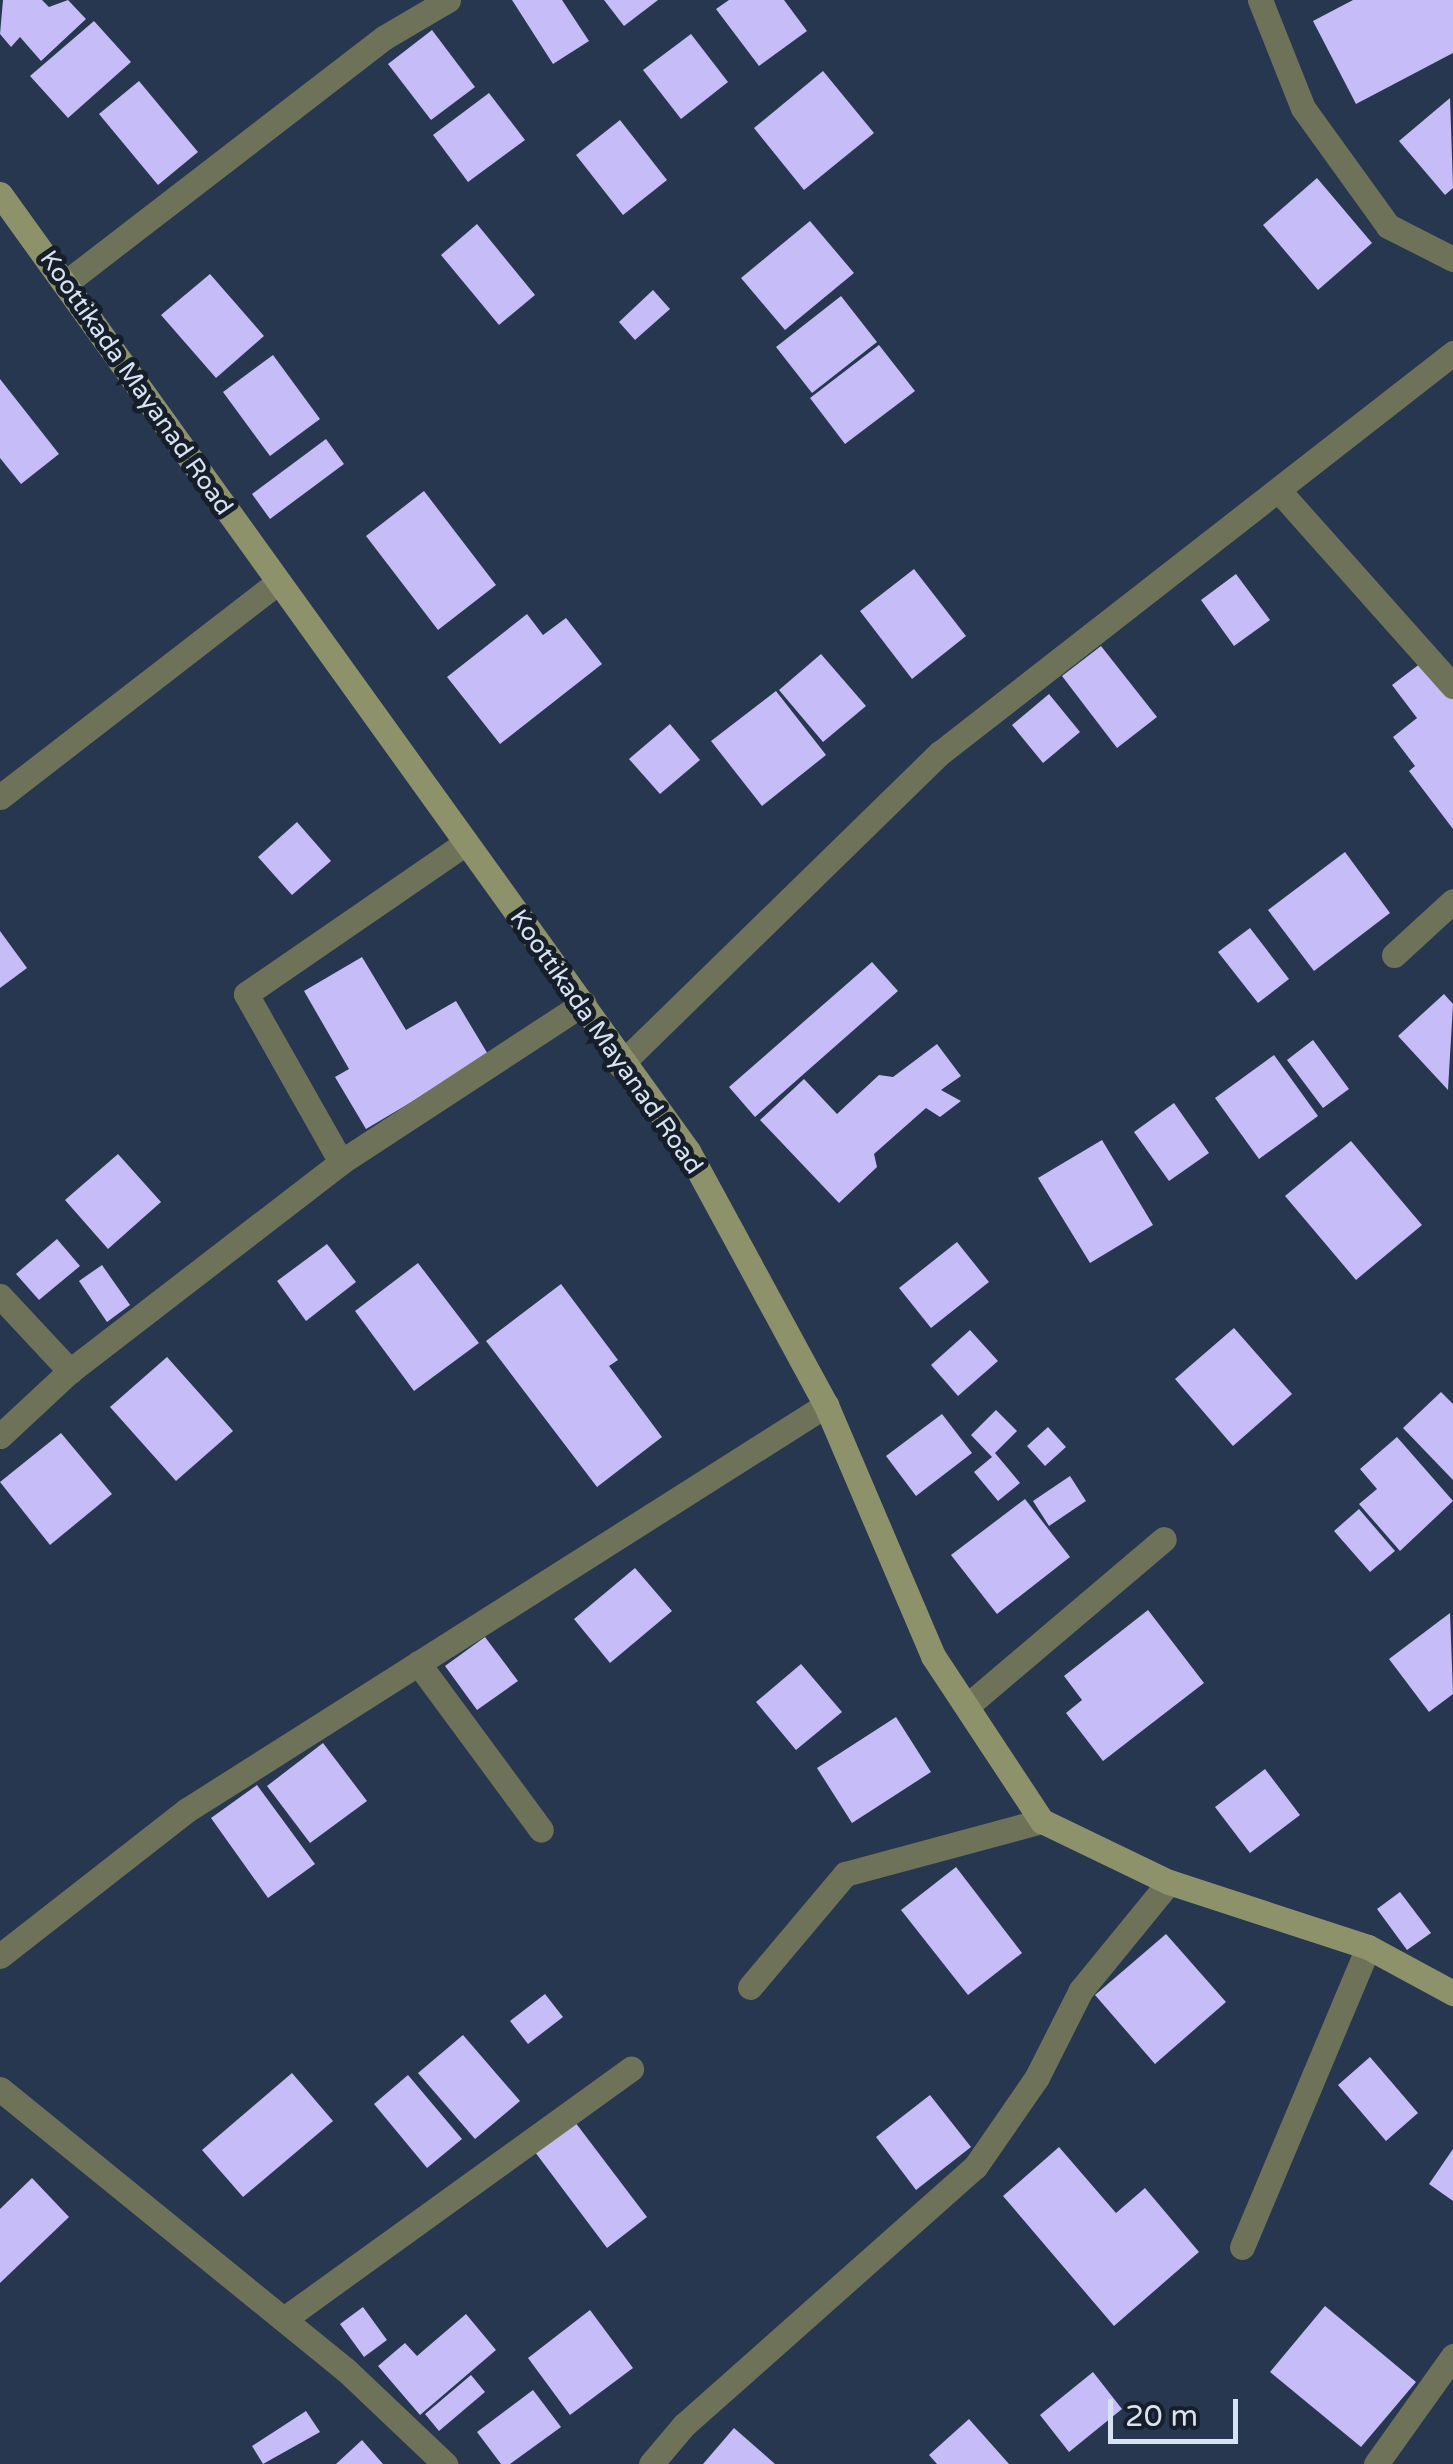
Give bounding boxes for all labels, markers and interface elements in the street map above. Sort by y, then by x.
street label: Koottikada Mayanad Road [33,245,239,521]
street label: Koottikada Mayanad Road [503,904,709,1180]
scale bar [1113,2379,1243,2441]
text: 20 m [1125,2398,1198,2435]

